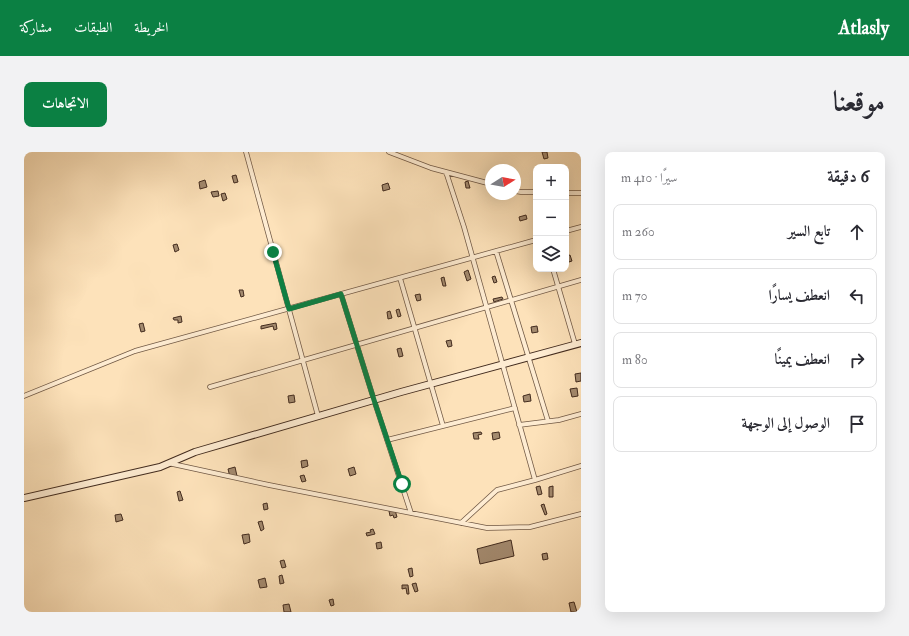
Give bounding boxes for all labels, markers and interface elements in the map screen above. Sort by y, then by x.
text: Atlasly [838,16,889,40]
text: مشاركة [20,19,52,36]
text: الطبقات [74,19,112,36]
text: الخريطة [134,19,168,36]
button: الاتجاهات [24,82,107,127]
text: موقعنا [833,85,885,120]
north arrow [485,164,521,200]
map controls [533,164,569,272]
button: + [533,164,569,200]
text: 6 دقيقة [827,166,869,187]
text: سيرًا · 410 m [621,170,677,186]
button: − [533,200,569,236]
icon: ahead [846,221,868,243]
text: تابع السير [788,222,830,241]
text: 260 m [622,224,655,240]
button: layers [533,236,569,272]
route end [264,243,282,261]
icon: left [846,285,868,307]
text: انعطف يسارًا [769,286,830,305]
text: 70 m [622,288,647,304]
icon: right [846,349,868,371]
text: انعطف يمينًا [775,350,830,369]
text: 80 m [622,352,648,368]
icon: arrive [846,413,868,435]
text: الوصول إلى الوجهة [742,414,830,433]
route start [393,475,411,493]

